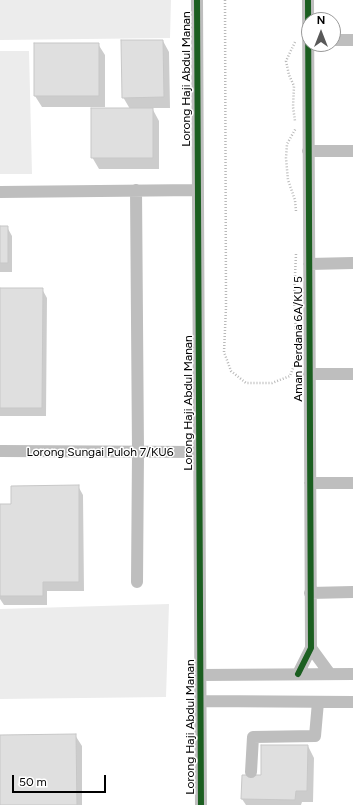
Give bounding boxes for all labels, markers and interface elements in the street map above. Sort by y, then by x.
street label: Lorong Haji Abdul Manan [179,11,193,147]
north arrow [301,12,341,52]
text: N [317,14,325,27]
street label: Aman Perdana 6A/KU 5 [291,276,305,402]
street label: Lorong Haji Abdul Manan [181,335,195,471]
street label: Lorong Sungai Puloh 7/KU6 [26,445,174,459]
street label: Lorong Haji Abdul Manan [183,659,197,795]
scale bar [14,767,108,793]
text: 50 m [19,775,47,789]

